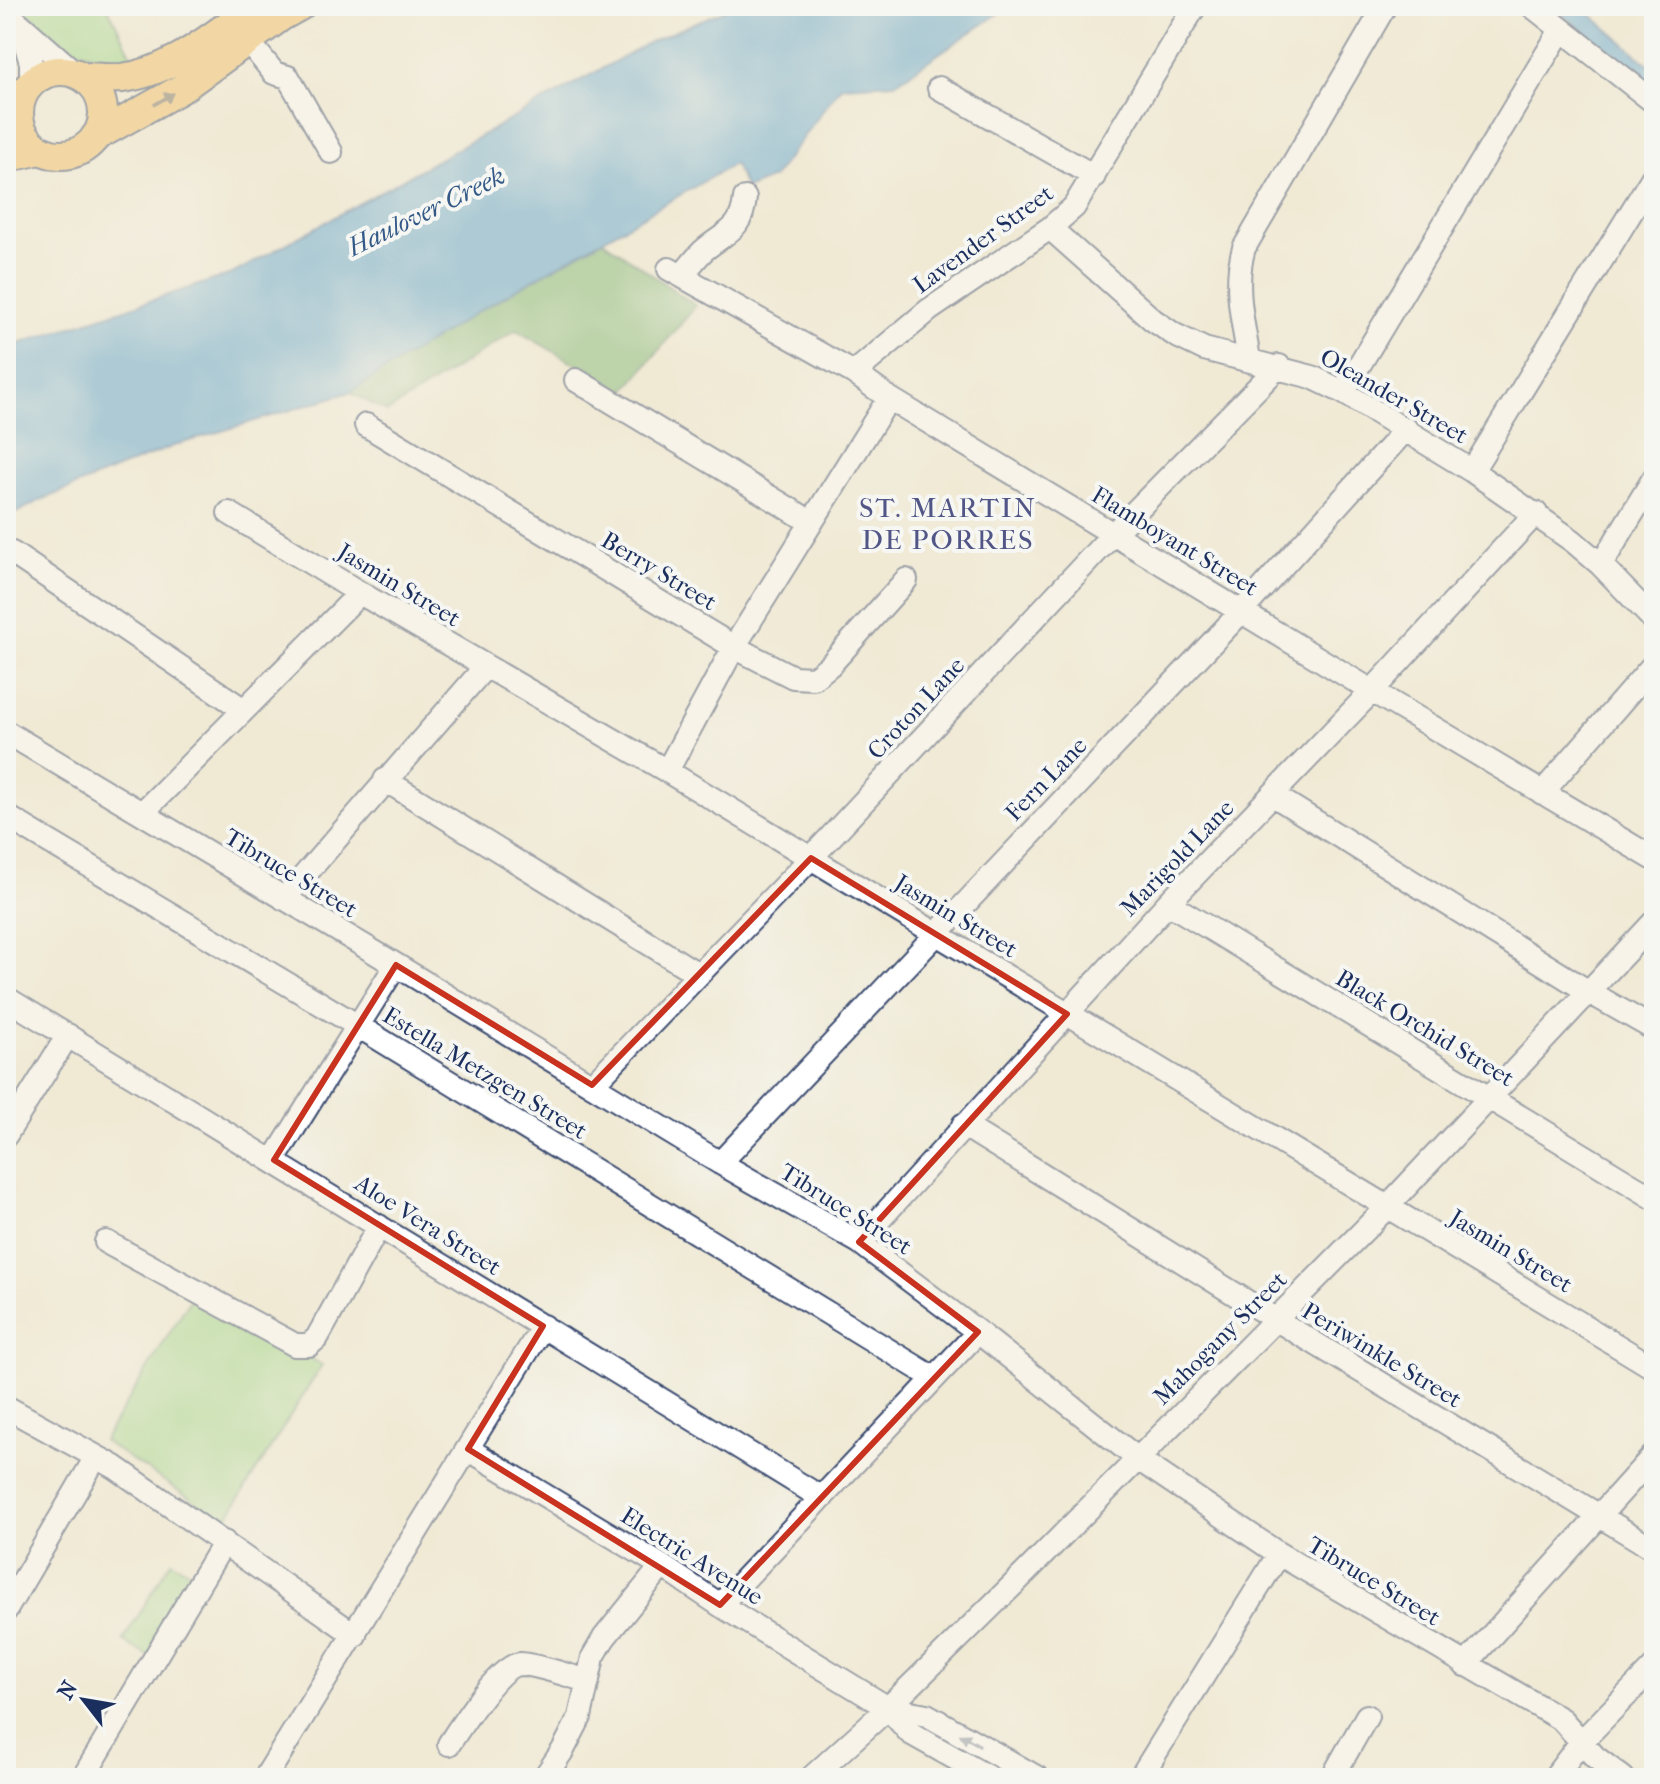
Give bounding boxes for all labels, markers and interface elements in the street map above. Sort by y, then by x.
one-way arrow [153,93,175,107]
water label: Haulover Creek [342,160,510,263]
street label: Lavender Street [908,179,1059,299]
street label: Oleander Street [1315,342,1473,450]
street label: Flamboyant Street [1087,480,1264,602]
district label: ST. MARTIN DE PORRES [859,491,1037,556]
street label: Berry Street [596,526,722,616]
street label: Jasmin Street [331,536,466,633]
street label: Croton Lane [862,651,970,765]
street label: Fern Lane [999,731,1093,827]
street label: Marigold Lane [1114,794,1240,922]
street label: Tibruce Street [220,822,363,924]
street label: Jasmin Street [888,867,1023,964]
street label: Black Orchid Street [1331,964,1520,1092]
street label: Estella Metzgen Street [378,1001,593,1145]
street label: Tibruce Street [775,1157,917,1261]
street label: Aloe Vera Street [349,1168,507,1281]
street label: Jasmin Street [1443,1202,1578,1299]
street label: Mahogany Street [1148,1265,1293,1410]
street label: Periwinkle Street [1297,1296,1467,1414]
street label: Electric Avenue [616,1501,768,1611]
street label: Tibruce Street [1303,1530,1446,1632]
north arrow [44,1660,124,1740]
text: N [52,1676,83,1704]
one-way arrow [959,1733,981,1747]

